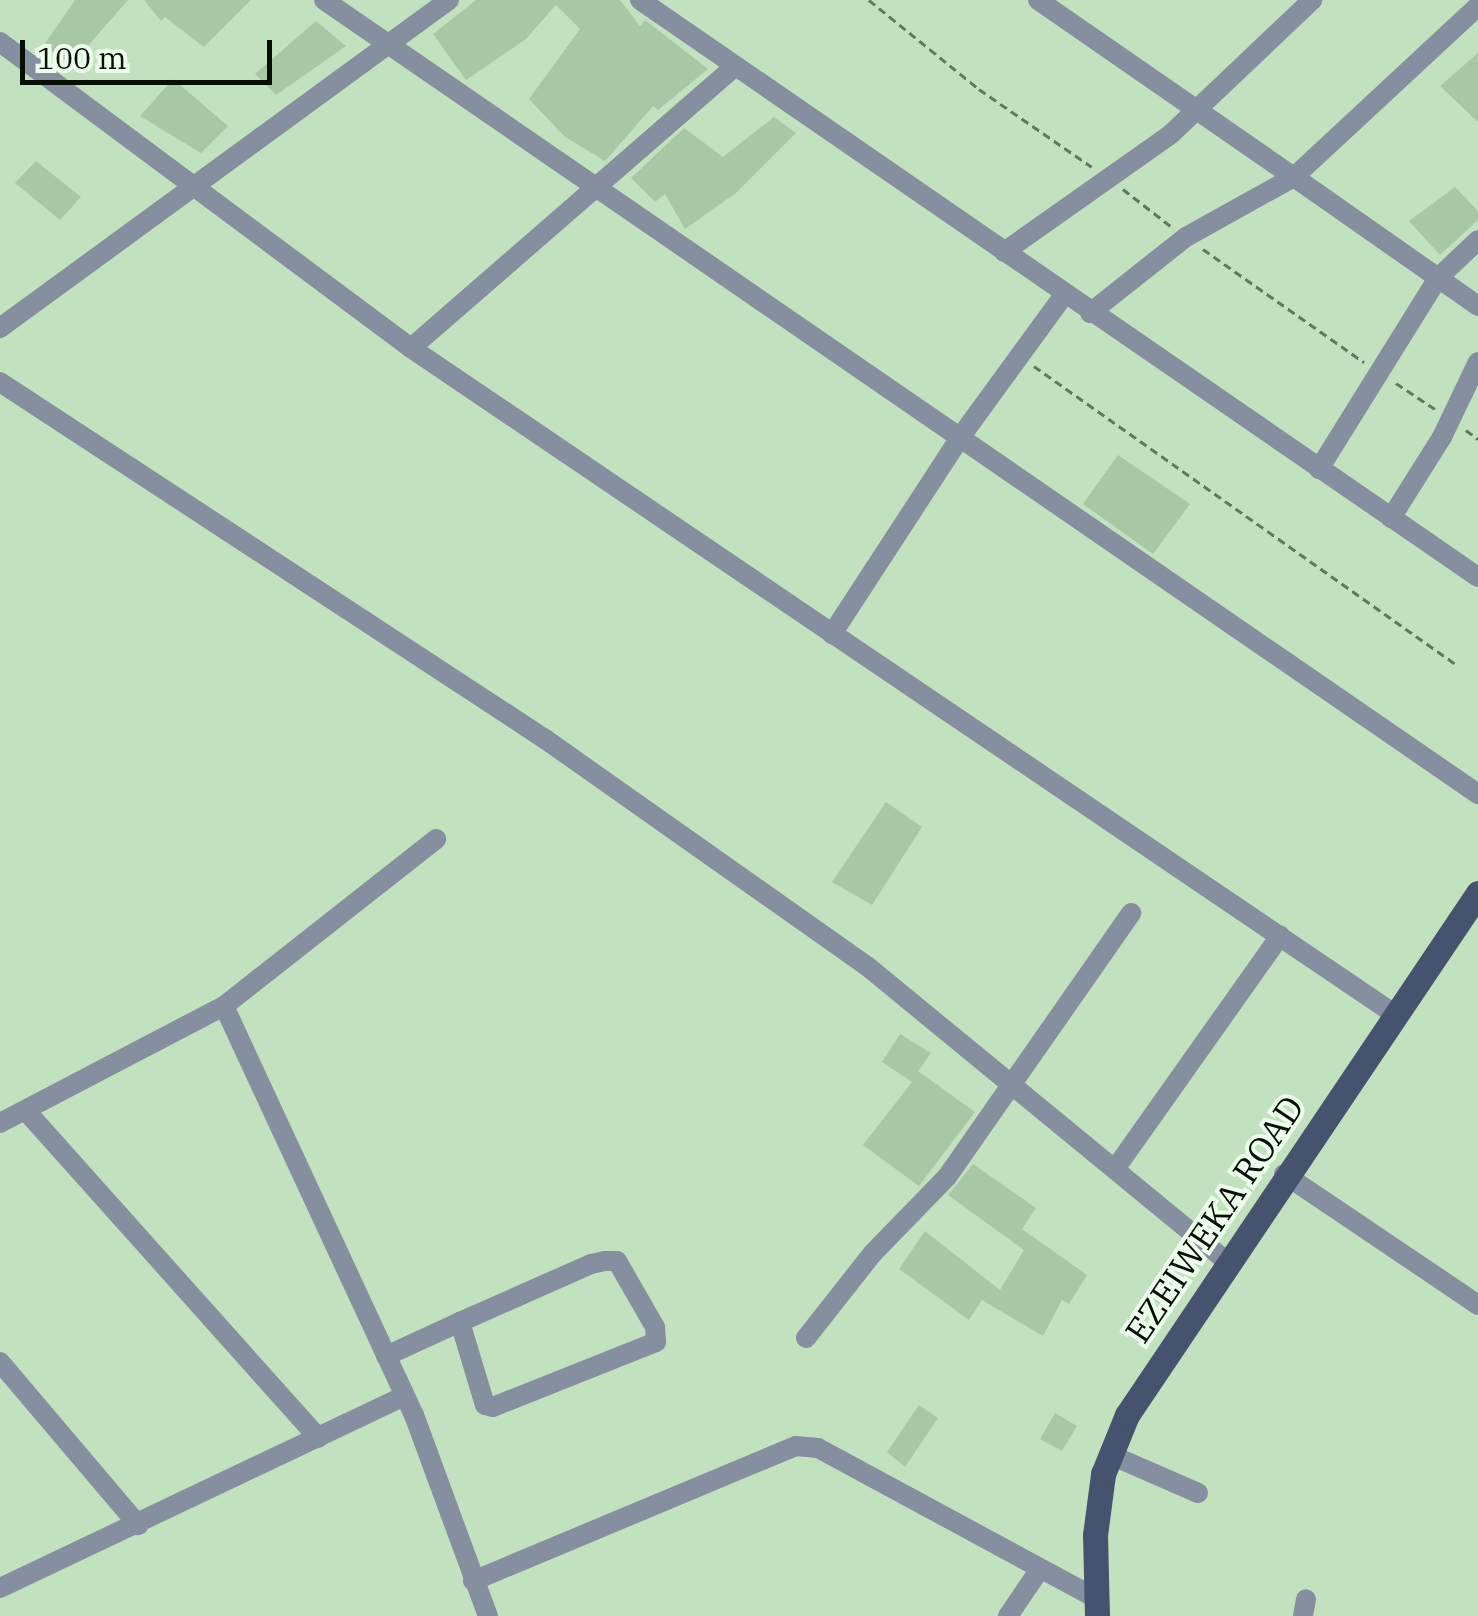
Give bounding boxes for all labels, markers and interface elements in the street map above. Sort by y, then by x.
scale bar [25,20,278,82]
text: 100 m [37,38,127,77]
street label: EZEIWEKA ROAD [1116,1088,1312,1350]

